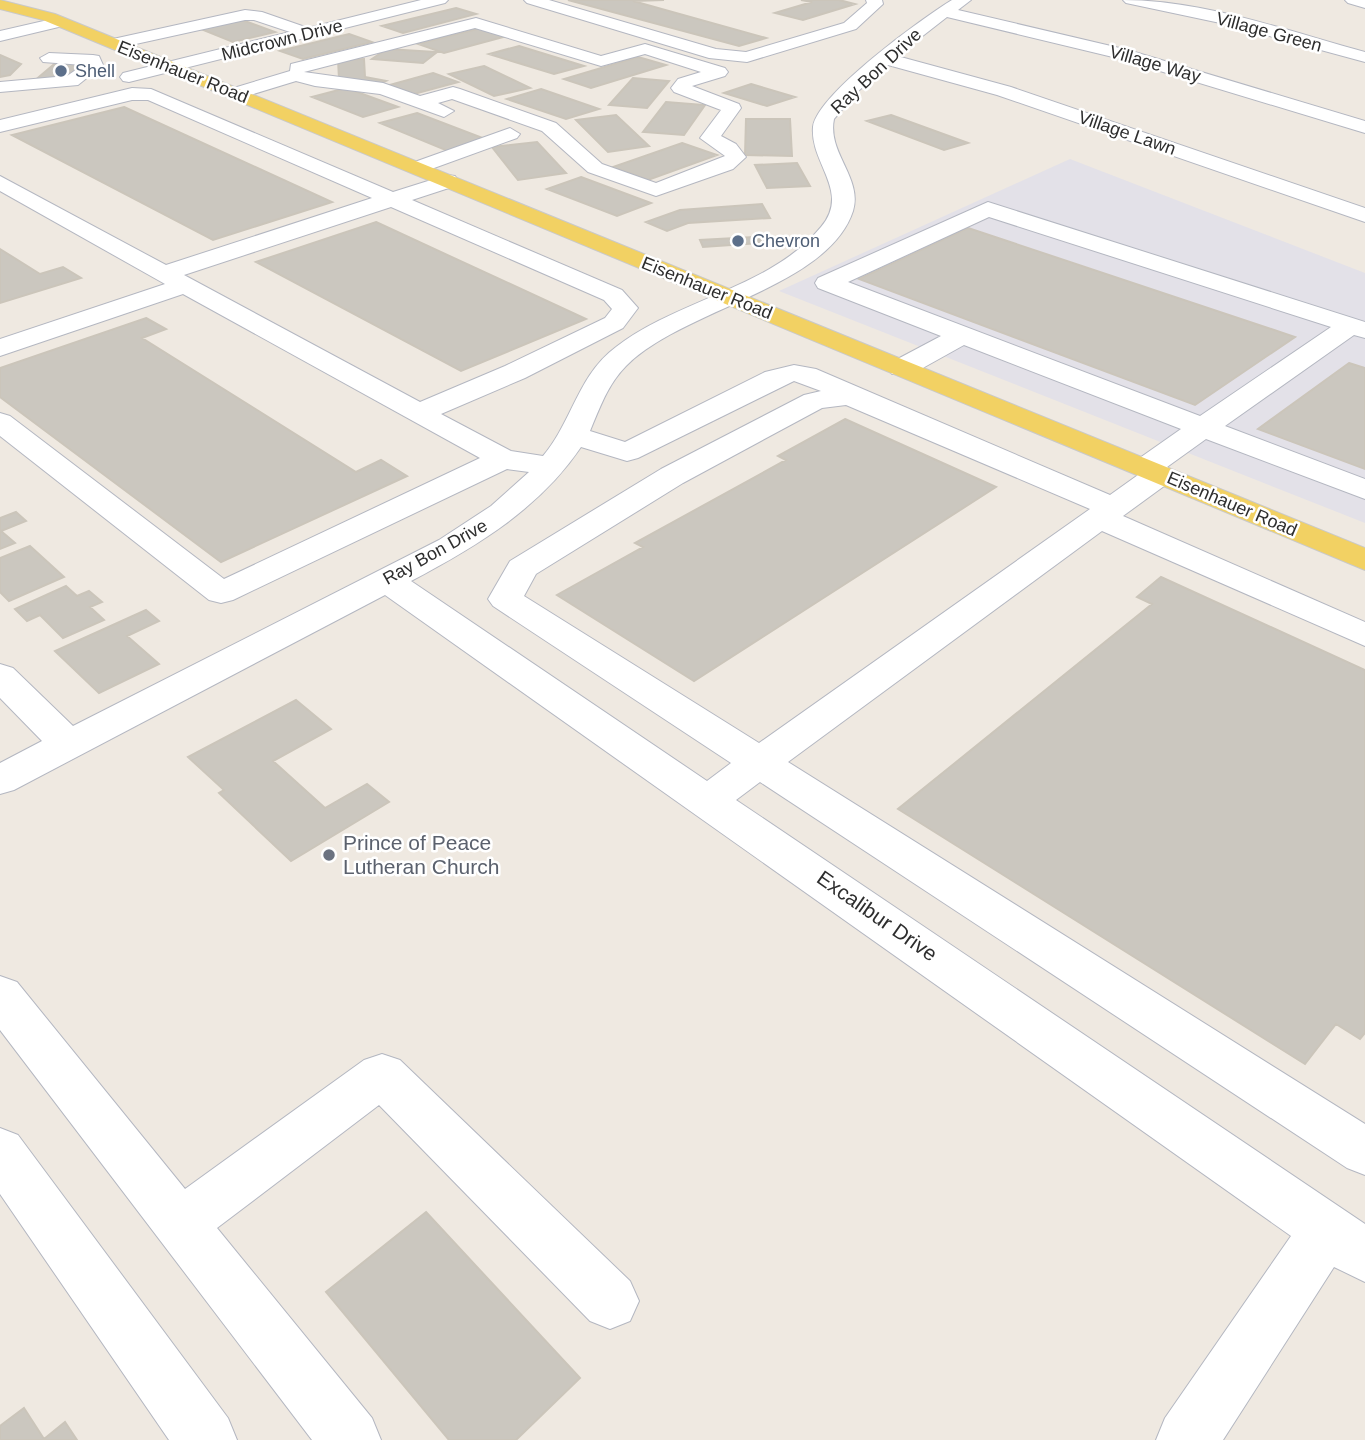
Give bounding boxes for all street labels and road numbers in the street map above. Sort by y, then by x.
street label: Village Green [1214,8,1324,56]
street label: Midcrown Drive [219,15,345,65]
street label: Ray Bon Drive [827,24,925,118]
street label: Eisenhauer Road [115,37,251,107]
street label: Village Way [1107,41,1203,87]
street label: Village Lawn [1076,107,1178,159]
street label: Eisenhauer Road [639,253,775,323]
street label: Eisenhauer Road [1164,468,1300,540]
street label: Ray Bon Drive [379,515,491,589]
street label: Excalibur Drive [813,866,942,966]

